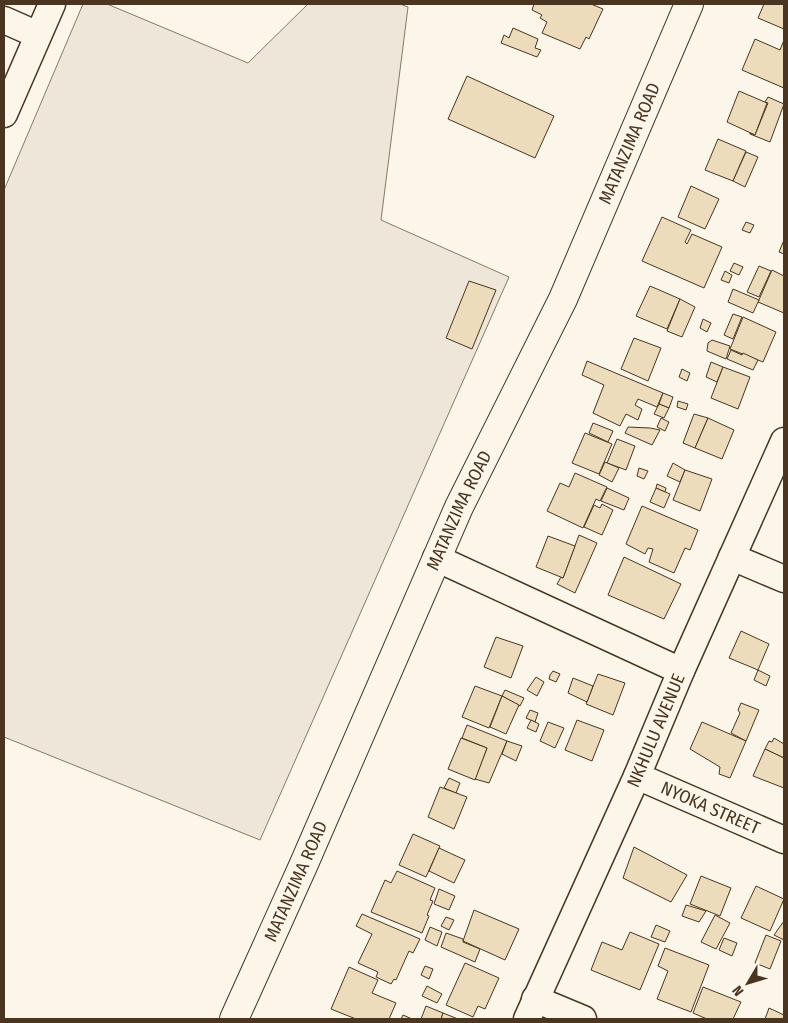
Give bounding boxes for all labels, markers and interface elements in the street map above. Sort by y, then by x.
street label: MATANZIMA ROAD [594,79,665,207]
street label: MATANZIMA ROAD [422,447,496,574]
street label: NKHULU AVENUE [622,670,690,791]
street label: NYOKA STREET [657,777,764,839]
street label: MATANZIMA ROAD [259,818,332,945]
north arrow [723,958,773,1008]
text: N [729,982,747,999]

